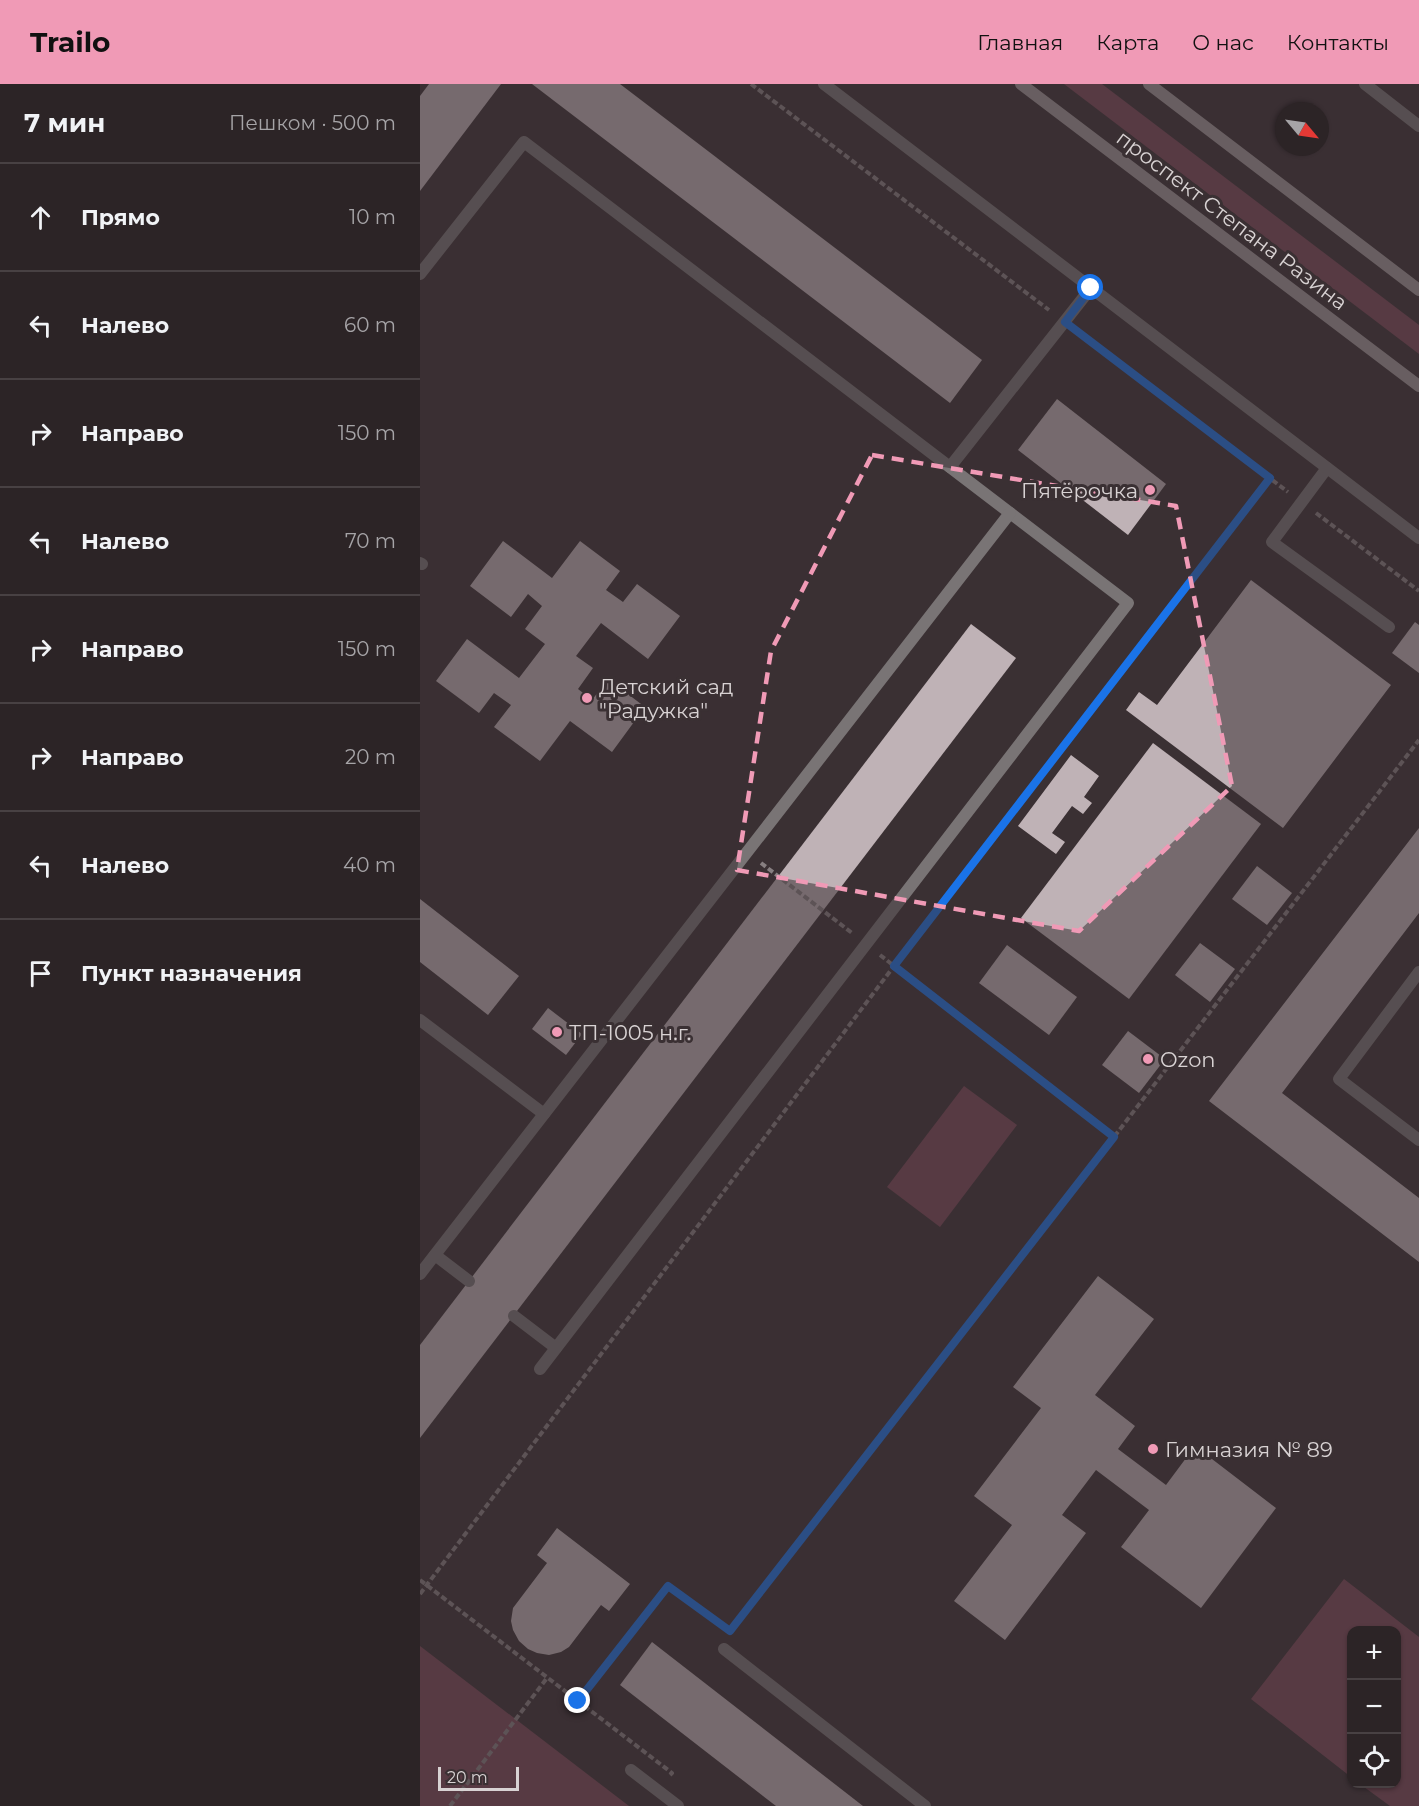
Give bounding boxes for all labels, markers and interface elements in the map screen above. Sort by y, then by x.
text: Trailo [30,25,110,59]
text: Главная [977,30,1063,55]
text: Карта [1096,30,1159,55]
text: О нас [1192,30,1254,55]
text: Контакты [1287,30,1389,55]
north arrow [1275,102,1329,156]
text: 7 мин [24,107,105,139]
text: Пешком · 500 m [229,111,396,135]
street label: проспект Степана Разина [1112,125,1352,315]
icon: ahead [24,201,57,234]
text: Прямо [81,204,160,231]
text: 10 m [349,205,396,229]
route start [1077,274,1103,300]
icon: left [24,309,57,342]
text: Налево [81,312,169,339]
text: 60 m [344,313,396,337]
icon: right [24,417,57,450]
text: Направо [81,420,184,447]
text: 150 m [338,421,396,445]
place label: Пятёрочка [1021,478,1138,503]
marker: Пятёрочка [1143,483,1157,497]
icon: left [24,525,57,558]
text: Налево [81,528,169,555]
text: 70 m [345,529,396,553]
icon: right [24,633,57,666]
text: Направо [81,636,184,663]
text: 150 m [338,637,396,661]
place label: Детский сад "Радужка" [599,674,733,723]
marker: Детский сад "Радужка" [580,691,594,705]
icon: right [24,741,57,774]
text: Направо [81,744,184,771]
text: 20 m [345,745,396,769]
icon: left [24,849,57,882]
text: Налево [81,852,169,879]
text: 40 m [343,853,396,877]
icon: arrive [24,957,57,990]
text: Пункт назначения [81,960,302,987]
place label: ТП-1005 н.г. [569,1020,691,1045]
marker: ТП-1005 н.г. [550,1025,564,1039]
place label: Ozon [1160,1047,1216,1072]
marker: Ozon [1141,1052,1155,1066]
place label: Гимназия № 89 [1165,1437,1333,1462]
marker: Гимназия № 89 [1146,1442,1160,1456]
map controls [1347,1626,1401,1788]
button: + [1347,1626,1401,1680]
button: − [1347,1680,1401,1734]
route end [564,1687,590,1713]
button: locate [1347,1734,1401,1788]
scale bar [438,1764,519,1792]
text: 20 m [447,1768,488,1787]

